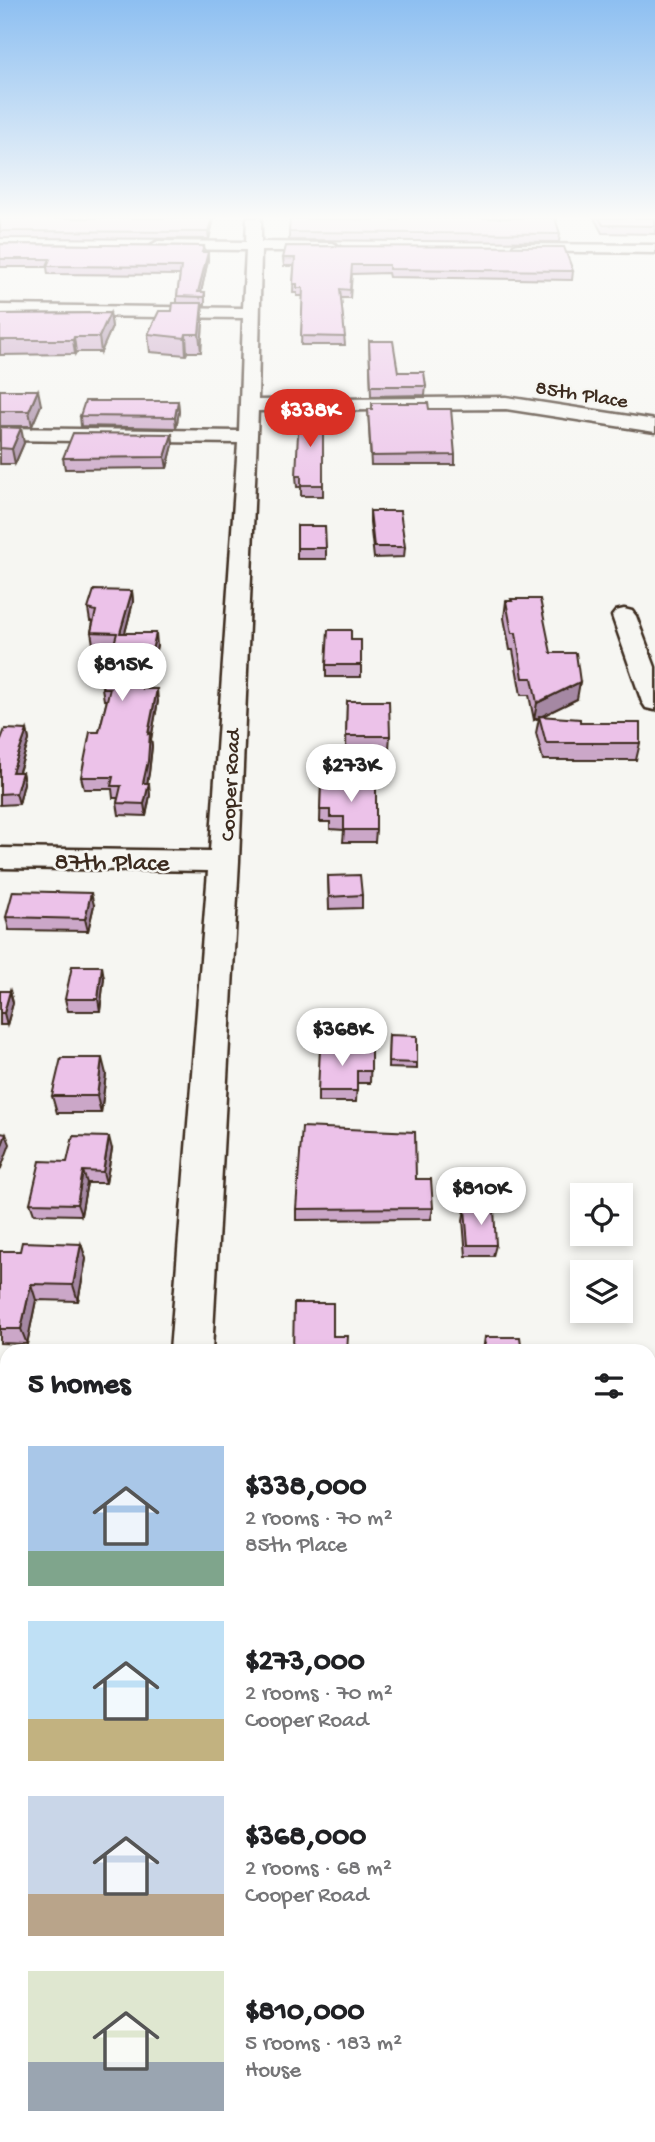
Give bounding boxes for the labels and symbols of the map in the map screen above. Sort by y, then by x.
street label: 85th Place [533,377,631,416]
pin: $338K [261,390,359,449]
pin: $815K [73,644,171,703]
street label: Cooper Road [217,727,248,842]
pin: $273K [302,744,400,804]
street label: 87th Place [54,848,170,881]
pin: $368K [293,1009,391,1068]
pin: $810K [432,1168,530,1227]

